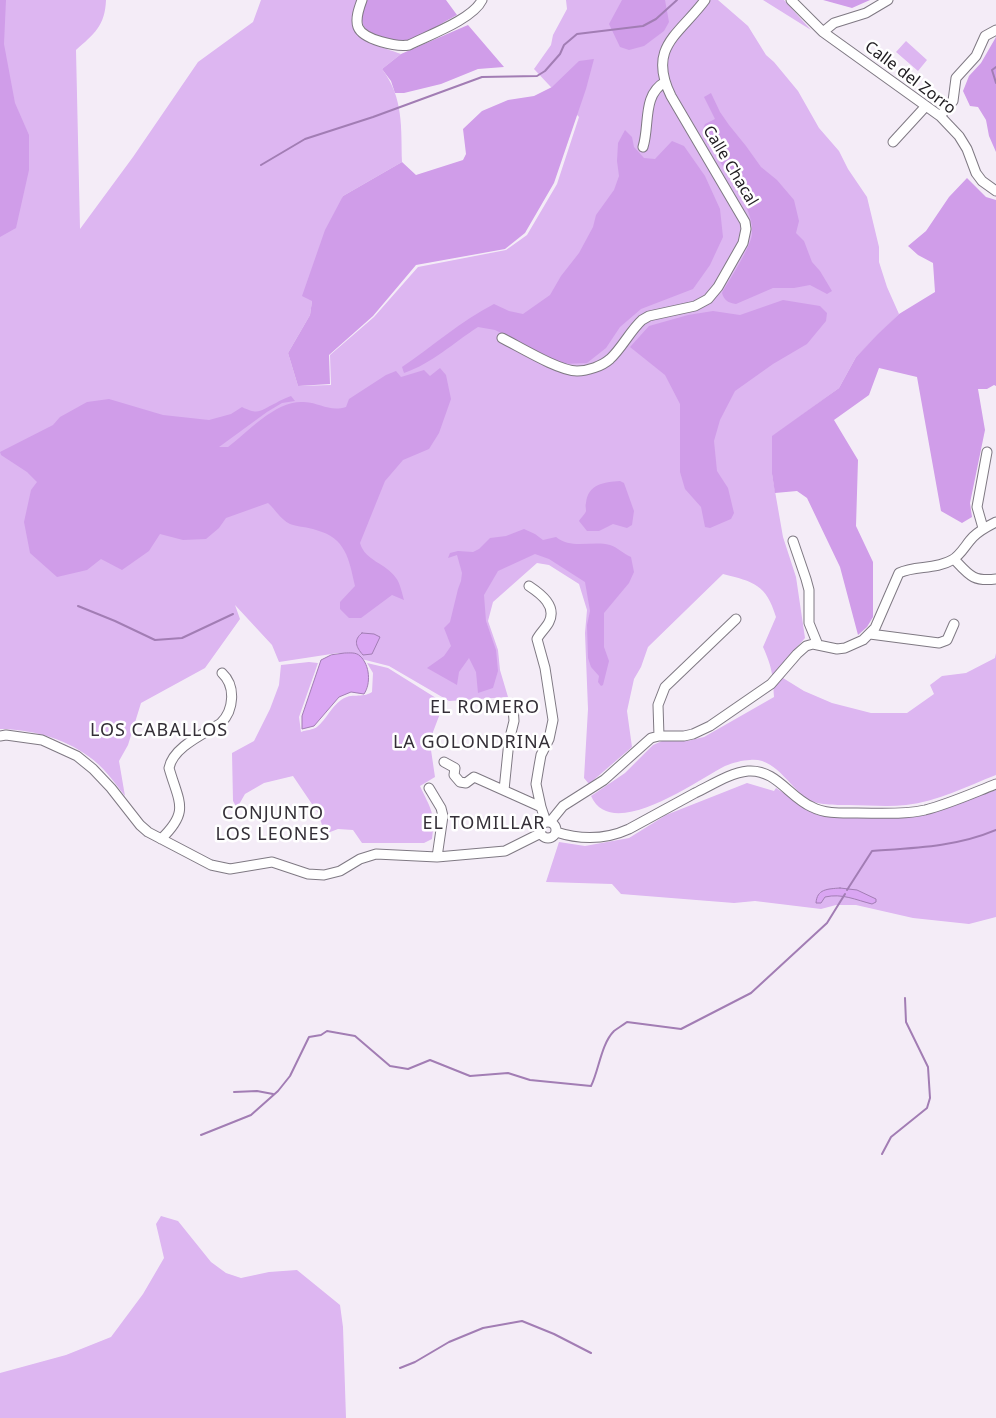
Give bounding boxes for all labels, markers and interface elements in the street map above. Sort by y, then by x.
street label: Calle del Zorro [861,38,959,118]
street label: Calle Chacal [699,122,761,210]
district label: EL ROMERO [429,697,541,719]
district label: LOS CABALLOS [88,720,230,742]
district label: LA GOLONDRINA [391,732,553,754]
district label: CONJUNTO LOS LEONES [214,803,332,846]
district label: EL TOMILLAR [421,813,547,835]

